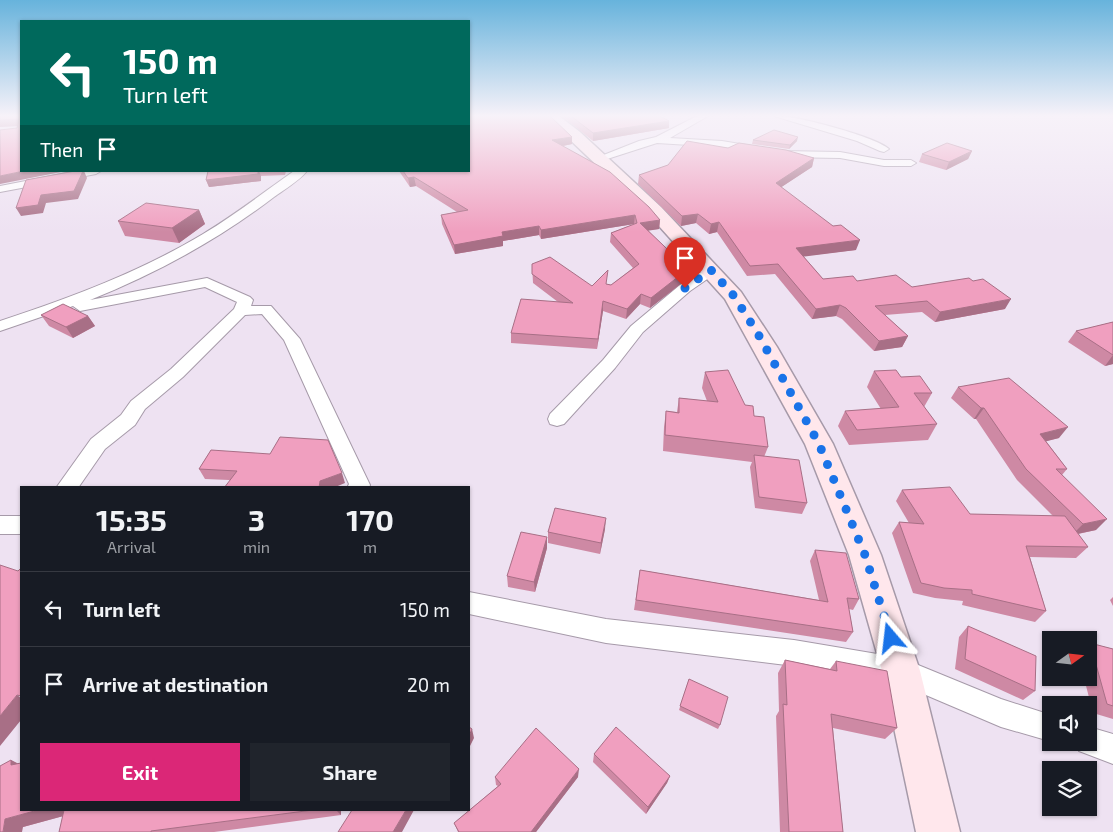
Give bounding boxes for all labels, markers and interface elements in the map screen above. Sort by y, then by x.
text: 150 m [123,39,218,81]
icon: left [40,40,105,105]
text: Turn left [123,81,208,107]
icon: arrive [93,135,121,163]
text: Then [40,138,83,161]
pin [664,237,706,288]
icon: arrive [671,244,699,272]
text: 15:35 [96,501,167,537]
text: 3 [248,501,265,537]
text: 170 [346,501,394,537]
text: Arrival [107,537,156,556]
text: min [243,537,270,556]
text: m [363,537,377,556]
icon: left [40,595,68,623]
text: Turn left [83,598,160,621]
text: 150 m [400,598,450,621]
position arrow [864,611,916,663]
north arrow [1042,631,1098,686]
map controls [1042,631,1097,816]
icon: arrive [40,670,68,698]
text: Arrive at destination [83,673,268,696]
text: 20 m [407,673,450,696]
button: sound [1042,696,1097,751]
button: Exit [40,743,240,801]
button: Share [250,743,450,801]
button: layers [1042,761,1097,816]

